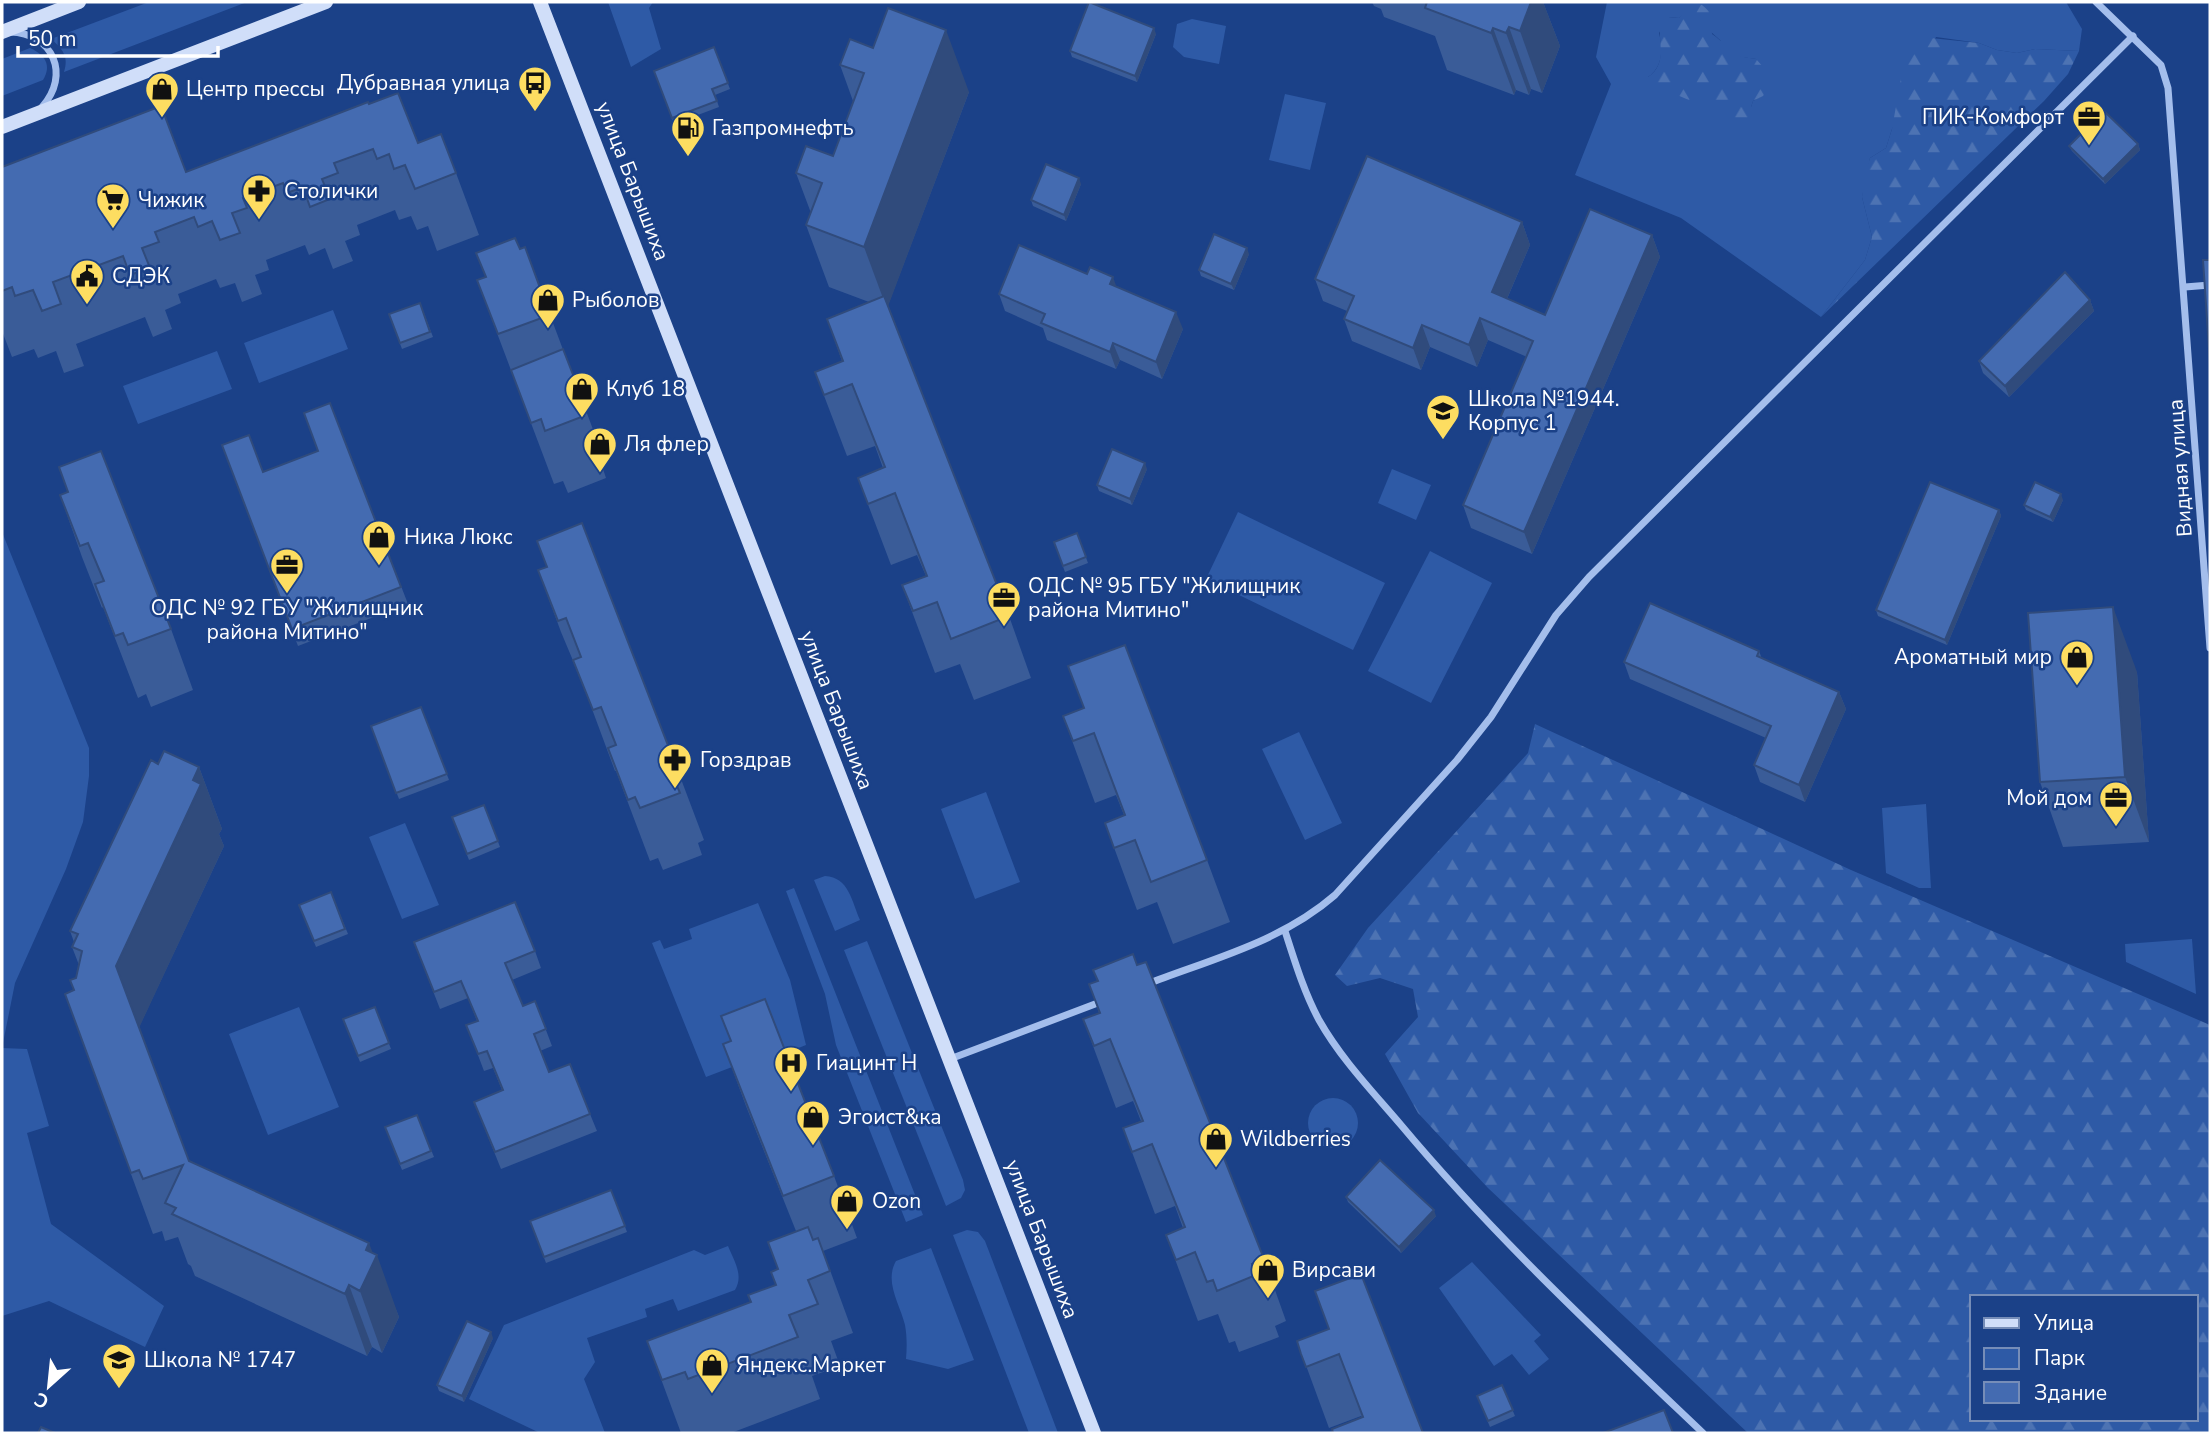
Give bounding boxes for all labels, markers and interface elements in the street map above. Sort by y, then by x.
scale bar [18,14,217,58]
text: 50 m [28,25,77,53]
bus stop icon: Дубравная улица [516,64,554,113]
place label: Дубравная улица [337,69,510,97]
shop icon: Центр прессы [143,70,181,119]
place label: Центр прессы [186,75,325,103]
street label: улица Барышиха [590,97,676,265]
office icon: ПИК-Комфорт [2070,98,2108,147]
place label: ПИК-Комфорт [1922,103,2065,131]
fuel station icon: Газпромнефть [669,109,707,158]
place label: Газпромнефть [712,114,854,142]
pharmacy icon: Столички [240,172,278,221]
place label: Столички [284,177,378,205]
supermarket icon: Чижик [94,181,132,230]
place label: Чижик [138,186,205,214]
public building icon: СДЭК [68,257,106,306]
place label: СДЭК [112,262,171,290]
shop icon: Рыболов [529,281,567,330]
place label: Рыболов [572,286,659,314]
shop icon: Клуб 18 [563,370,601,419]
place label: Клуб 18 [606,375,685,403]
place label: Школа №1944. Корпус 1 [1468,385,1619,437]
school or university icon: Школа №1944. Корпус 1 [1424,392,1462,441]
street label: Видная улица [2161,398,2199,538]
shop icon: Ля флер [581,425,619,474]
place label: Ля флер [624,430,709,458]
shop icon: Ника Люкс [360,518,398,567]
place label: Ника Люкс [404,523,513,551]
office icon: ОДС № 92 ГБУ "Жилищник района Митино" [268,546,306,595]
place label: ОДС № 95 ГБУ "Жилищник района Митино" [1028,572,1301,624]
office icon: ОДС № 95 ГБУ "Жилищник района Митино" [985,579,1023,628]
place label: ОДС № 92 ГБУ "Жилищник района Митино" [151,594,424,646]
street label: улица Барышиха [794,626,880,794]
shop icon: Ароматный мир [2058,638,2096,687]
place label: Ароматный мир [1894,643,2052,671]
pharmacy icon: Горздрав [656,741,694,790]
place label: Горздрав [700,746,792,774]
office icon: Мой дом [2097,779,2135,828]
place label: Мой дом [2006,784,2092,812]
hospital icon: Гиацинт Н [772,1044,810,1093]
place label: Гиацинт Н [816,1049,917,1077]
shop icon: Эгоист&ка [794,1098,832,1147]
place label: Эгоист&ка [838,1103,942,1131]
shop icon: Wildberries [1197,1120,1235,1169]
place label: Wildberries [1240,1125,1351,1153]
street label: улица Барышиха [999,1155,1085,1323]
shop icon: Ozon [828,1182,866,1231]
place label: Ozon [872,1187,921,1215]
shop icon: Вирсави [1249,1251,1287,1300]
place label: Вирсави [1292,1256,1376,1284]
legend [1970,1295,2198,1421]
text: Улица [2033,1309,2094,1337]
school or university icon: Школа № 1747 [100,1341,138,1390]
text: Парк [2034,1344,2086,1372]
place label: Школа № 1747 [144,1346,296,1374]
shop icon: Яндекс.Маркет [693,1346,731,1395]
north arrow [14,1351,84,1421]
place label: Яндекс.Маркет [736,1351,886,1379]
text: Здание [2034,1379,2107,1407]
text: С [30,1386,53,1415]

